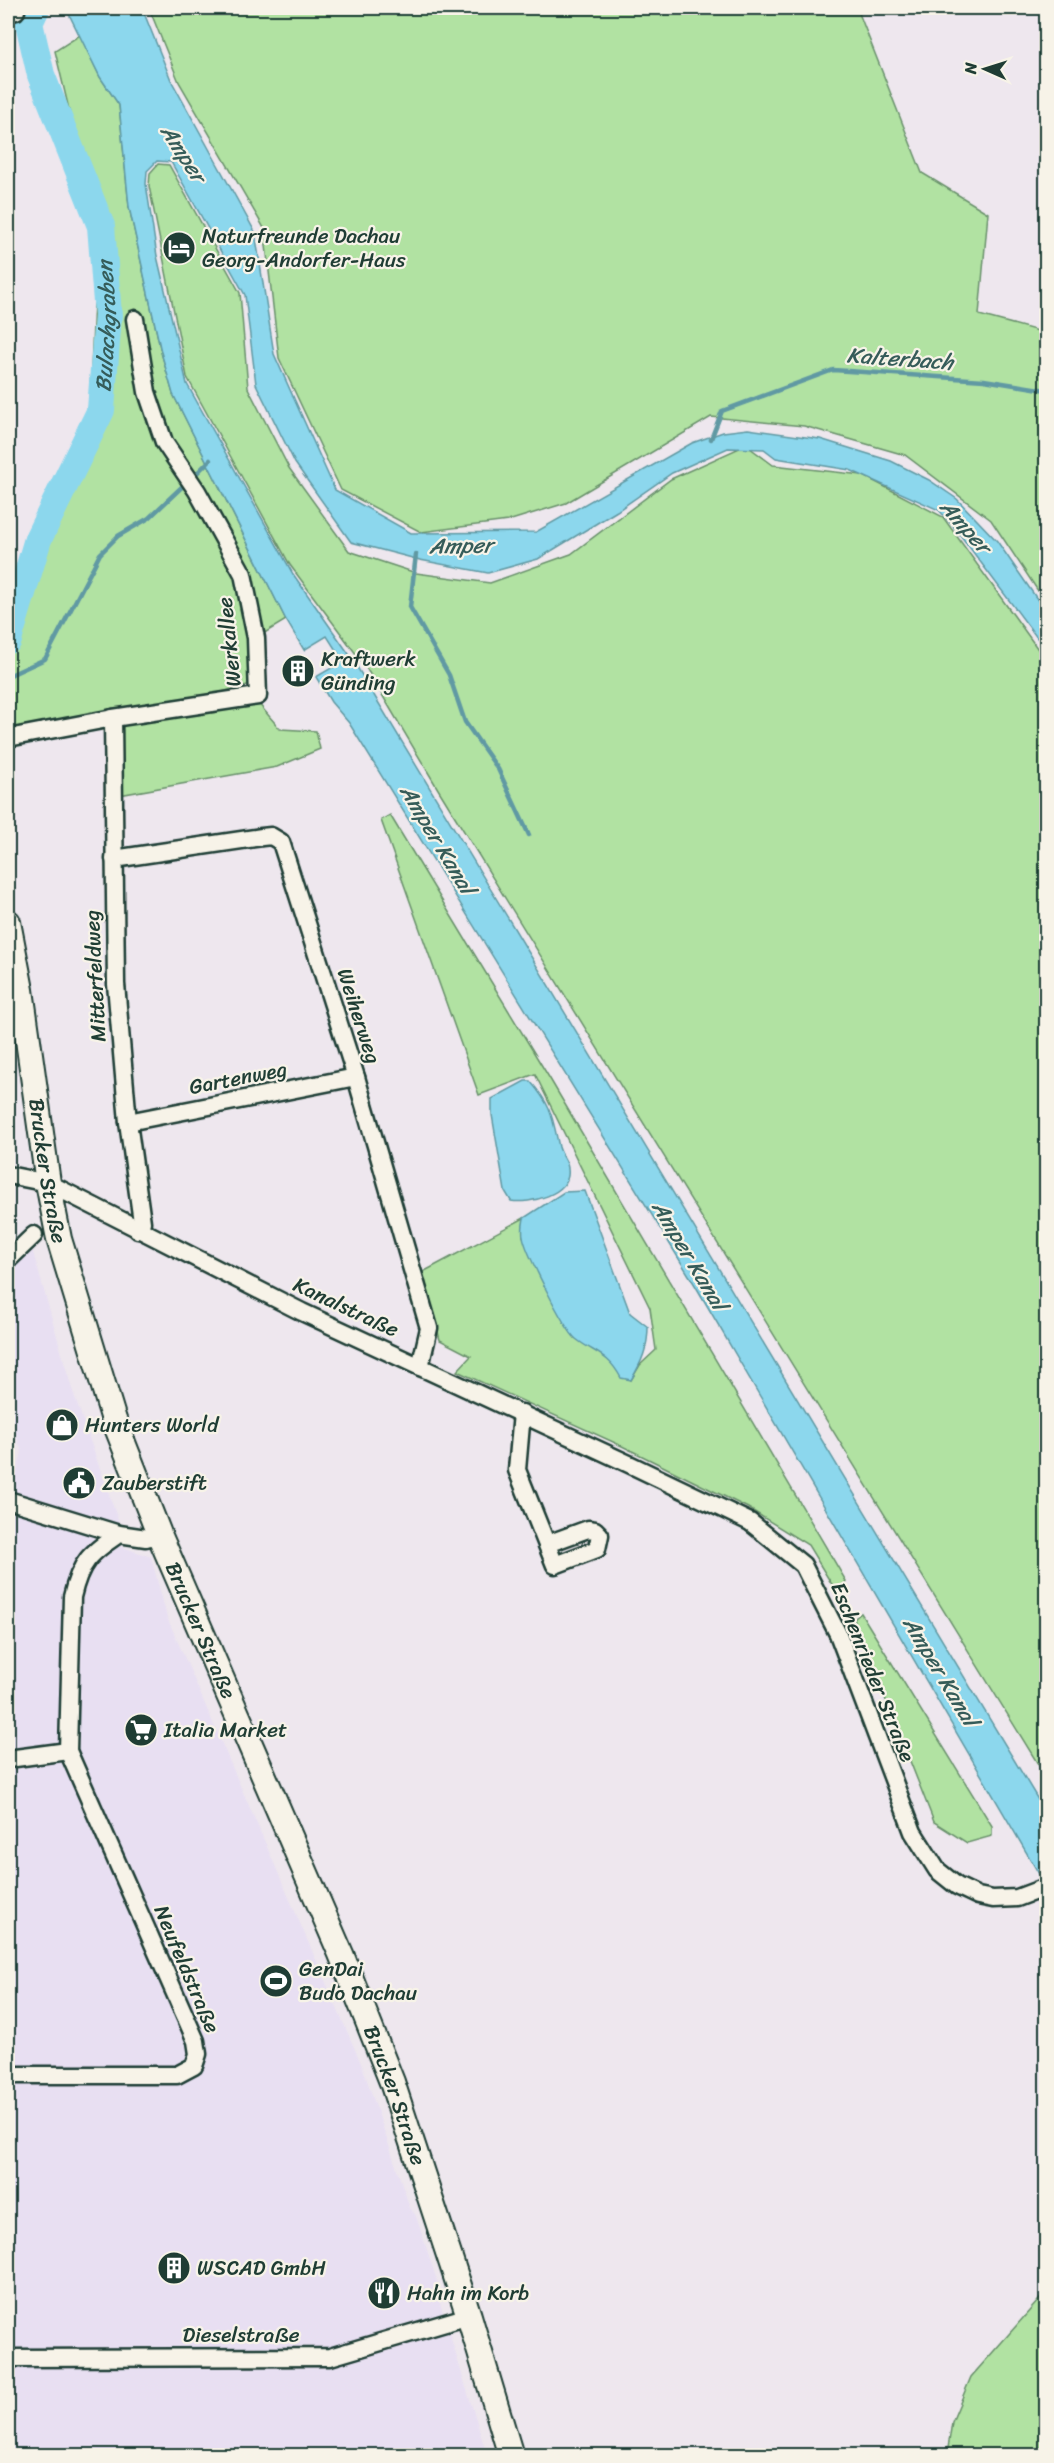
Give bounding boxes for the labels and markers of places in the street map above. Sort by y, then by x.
place label: Naturfreunde Dachau Georg-Andorfer-Haus [202,217,406,279]
hotel icon: Naturfreunde Dachau Georg-Andorfer-Haus [161,230,197,266]
place label: Kraftwerk Günding [321,640,417,702]
building icon: Kraftwerk Günding [280,653,316,689]
place label: Hunters World [85,1406,220,1444]
shop icon: Hunters World [44,1407,80,1443]
place label: Zauberstift [102,1464,207,1502]
public building icon: Zauberstift [61,1465,97,1501]
place label: Italia Market [163,1711,287,1749]
supermarket icon: Italia Market [123,1712,159,1748]
place label: GenDai Budo Dachau [299,1950,418,2012]
sports icon: GenDai Budo Dachau [258,1963,294,1999]
place label: WSCAD GmbH [197,2249,326,2287]
building icon: WSCAD GmbH [156,2250,192,2286]
place label: Hahn im Korb [407,2274,529,2312]
restaurant icon: Hahn im Korb [366,2275,402,2311]

